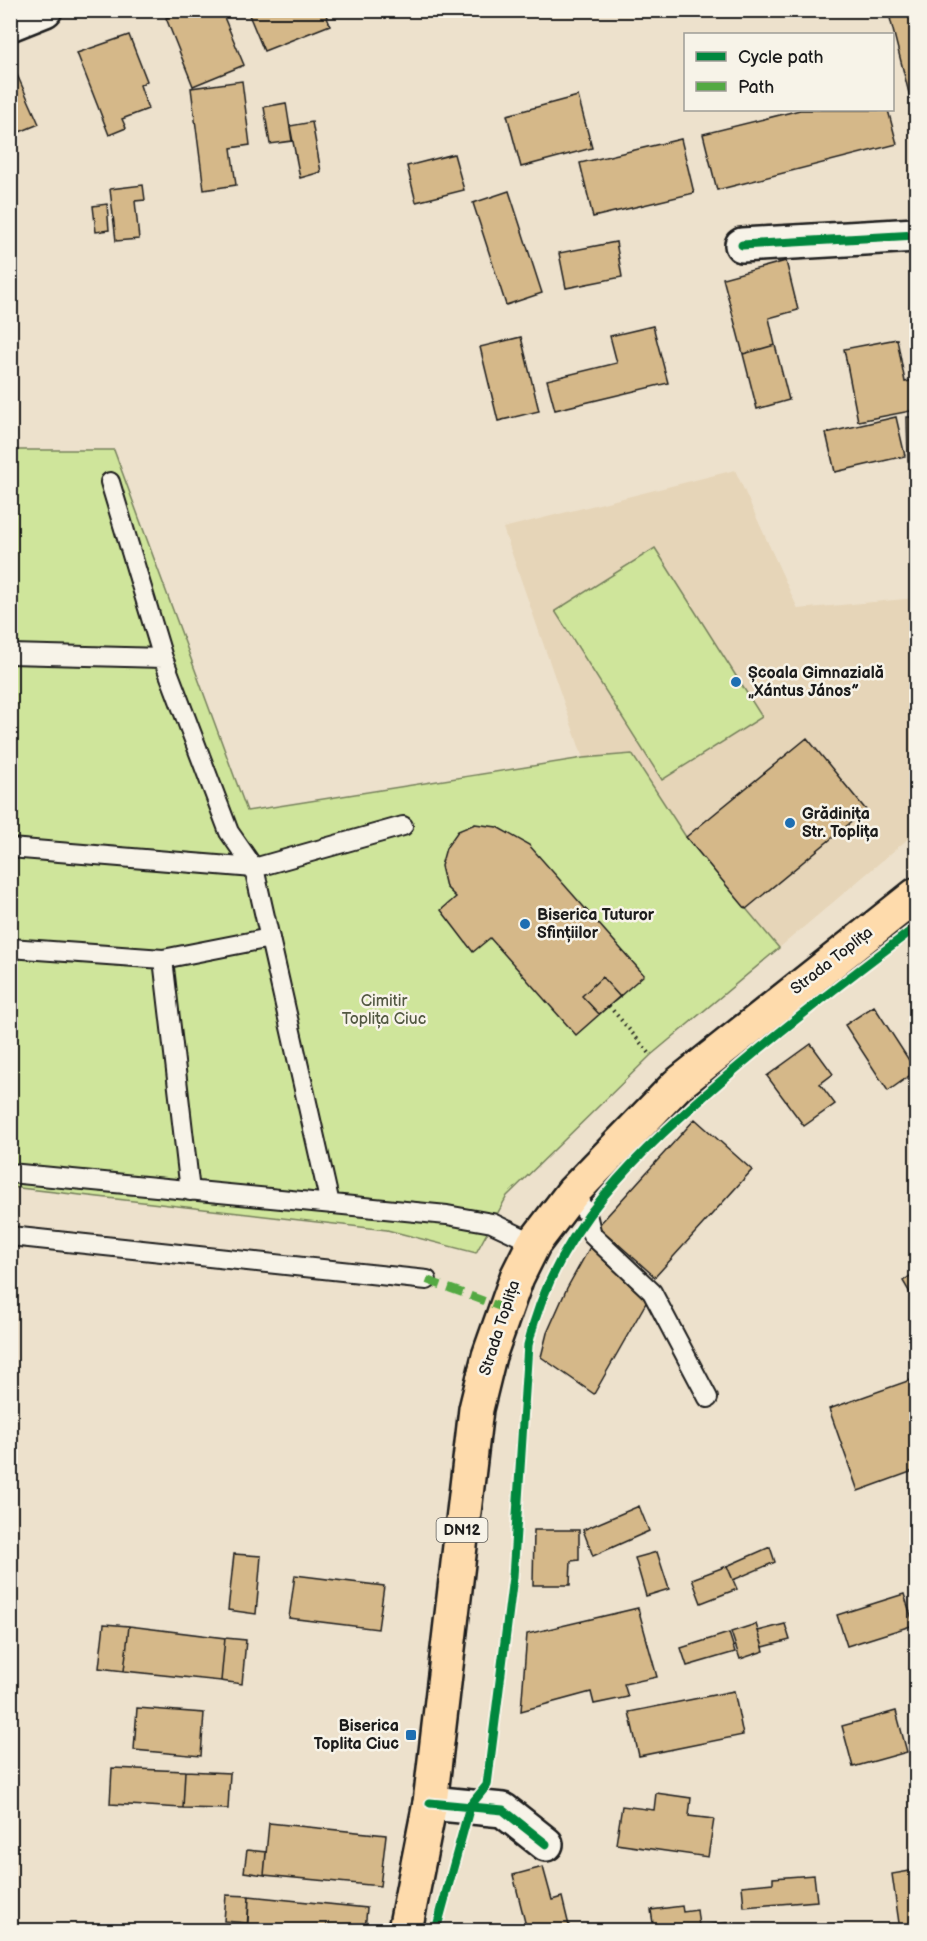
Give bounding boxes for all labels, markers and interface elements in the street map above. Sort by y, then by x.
legend [684,33,894,111]
text: Cycle path [738,47,824,68]
text: Path [738,77,774,98]
place label: Școala Gimnazială „Xántus János” [748,664,884,701]
marker: Școala Gimnazială „Xántus János” [729,675,743,689]
place label: Grădinița Str. Toplița [802,805,879,842]
marker: Grădinița Str. Toplița [783,816,797,830]
place label: Biserica Tuturor Sfințiilor [537,906,655,943]
marker: Biserica Tuturor Sfințiilor [518,917,532,931]
street label: Strada Toplița [787,923,877,999]
park label: Cimitir Toplița Ciuc [342,992,426,1029]
street label: Strada Toplița [476,1278,524,1378]
road number: DN12 [436,1518,488,1542]
place label: Biserica Toplita Ciuc [314,1717,399,1754]
marker: Biserica Toplita Ciuc [404,1728,418,1742]

